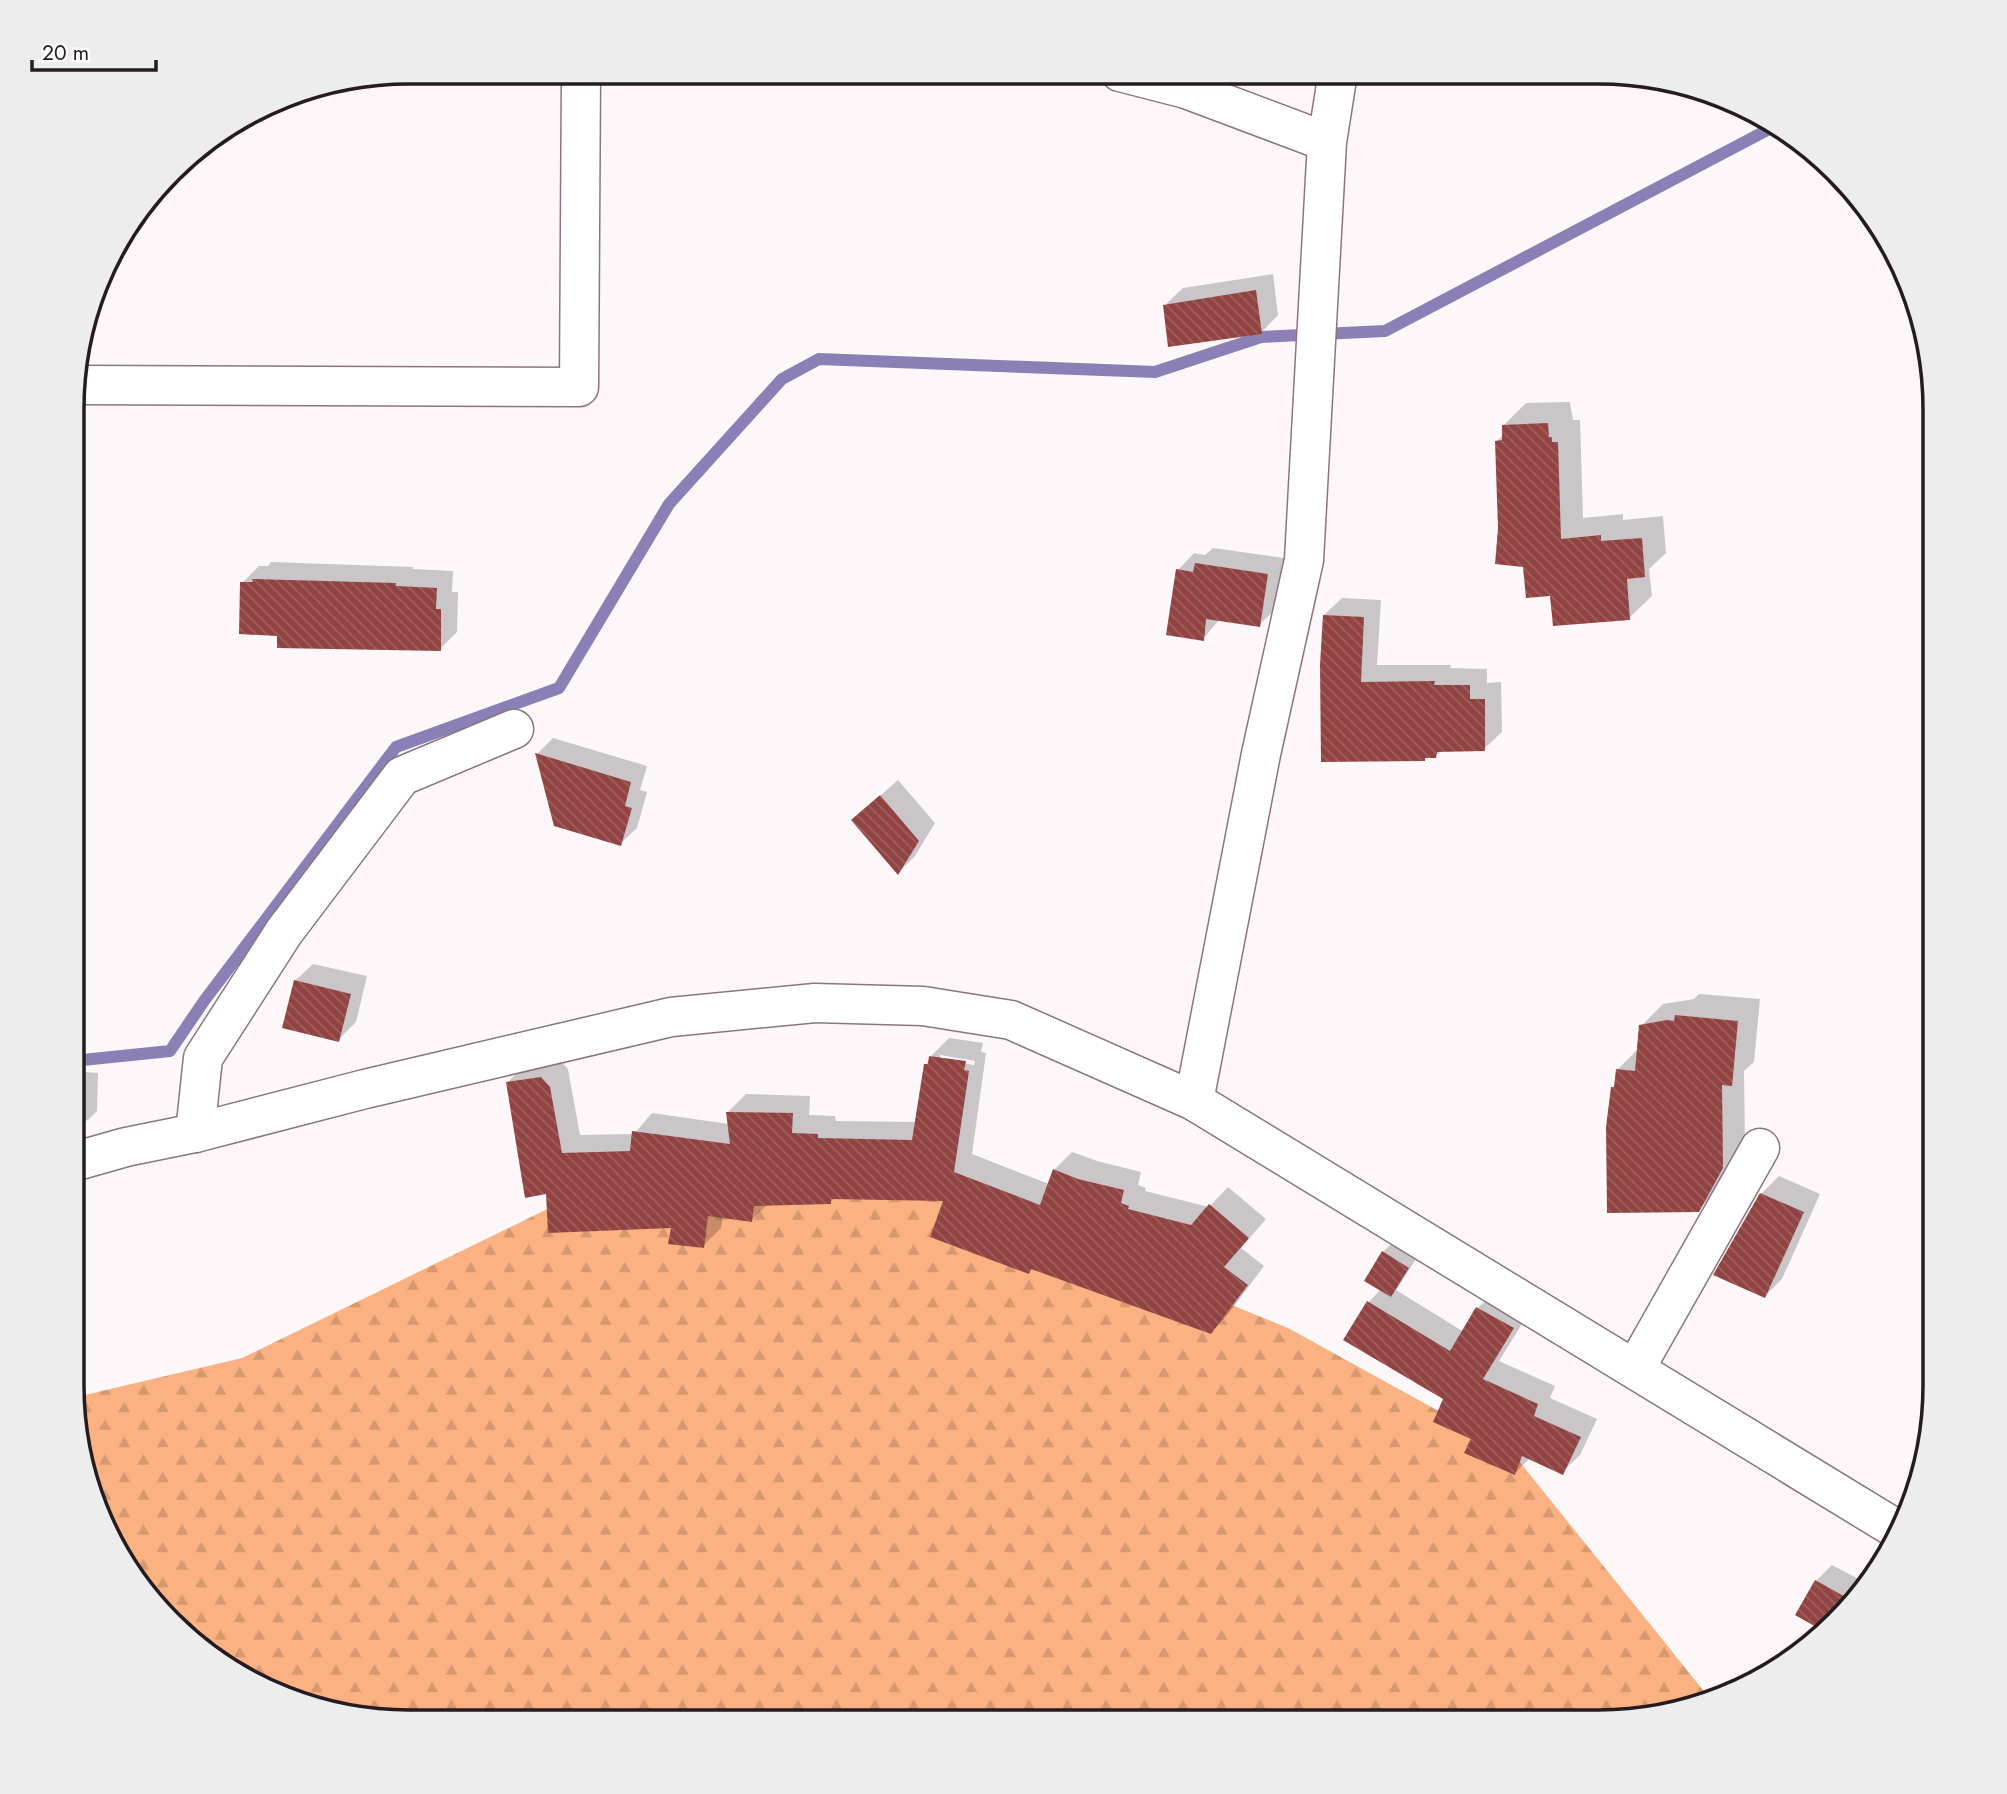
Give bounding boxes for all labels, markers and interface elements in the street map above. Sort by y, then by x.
scale bar [32,28,156,72]
text: 20 m [42,38,89,68]

